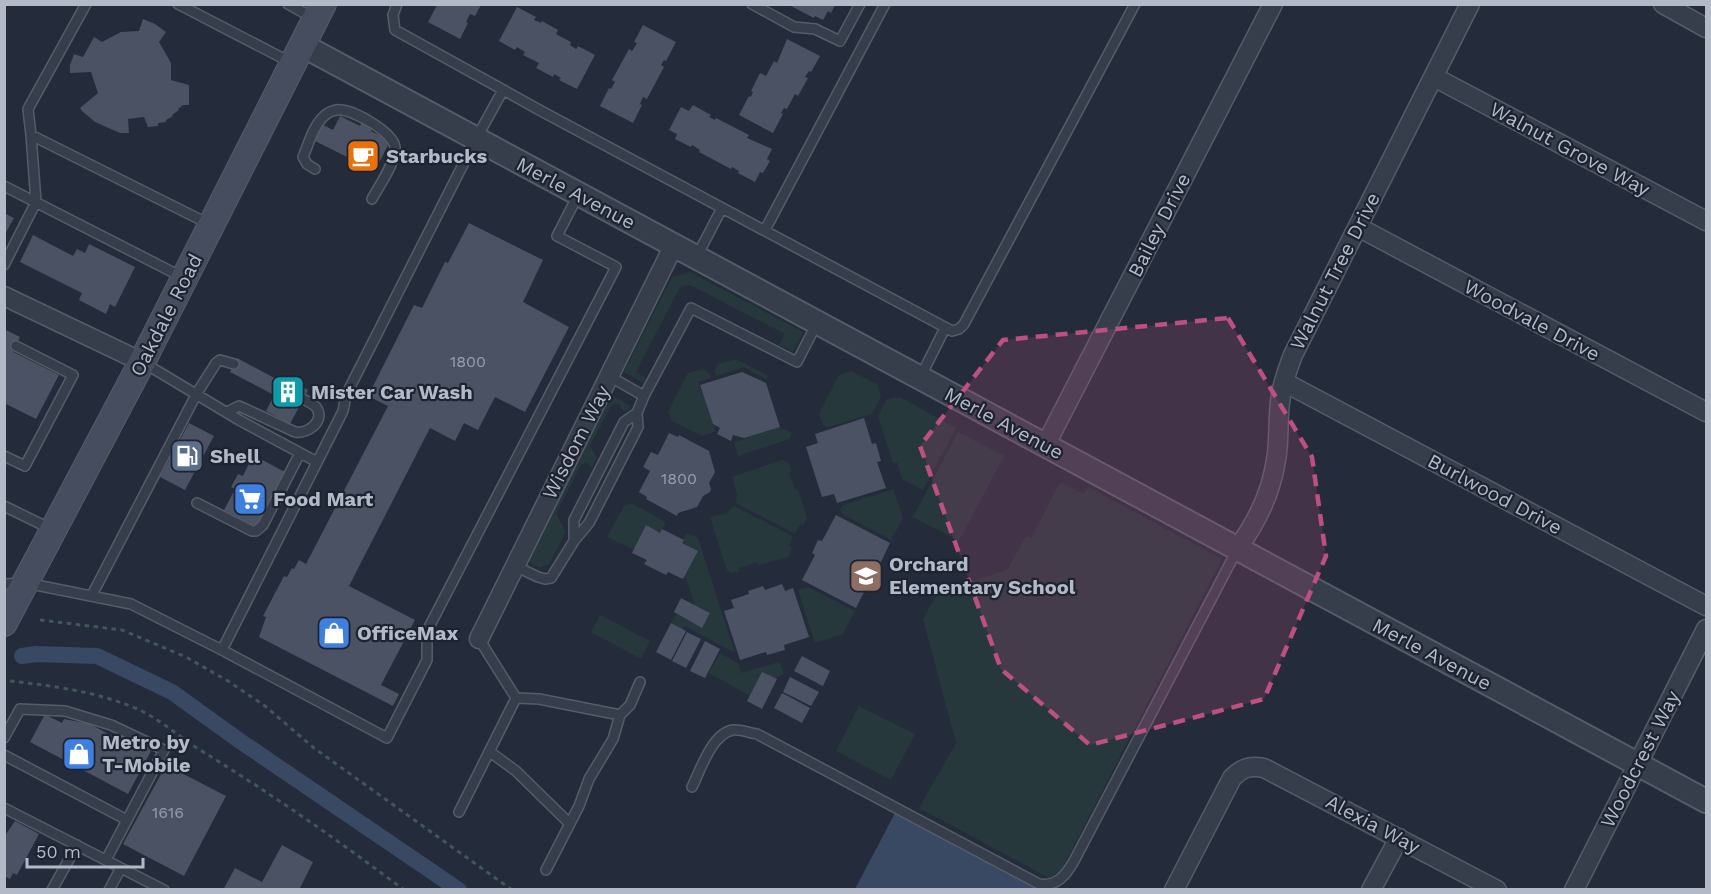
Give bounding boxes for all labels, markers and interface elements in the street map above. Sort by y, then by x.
street label: Walnut Grove Way [1486,97,1655,202]
cafe icon: Starbucks [345,138,381,174]
place label: Starbucks [386,144,488,168]
street label: Merle Avenue [513,152,639,234]
street label: Bailey Drive [1123,169,1195,281]
street label: Walnut Tree Drive [1285,188,1385,354]
street label: Oakdale Road [125,250,207,380]
street label: Woodvale Drive [1460,274,1604,366]
house number: 1800 [450,352,486,371]
building icon: Mister Car Wash [270,374,306,410]
place label: Mister Car Wash [311,380,473,404]
street label: Wisdom Way [537,380,615,503]
street label: Merle Avenue [941,382,1067,464]
fuel station icon: Shell [169,438,205,474]
place label: Shell [210,444,260,468]
street label: Burlwood Drive [1424,448,1566,540]
house number: 1800 [661,469,697,488]
supermarket icon: Food Mart [232,481,268,517]
place label: Food Mart [273,487,374,511]
place label: Orchard Elementary School [889,552,1076,599]
school or university icon: Orchard Elementary School [848,558,884,594]
street label: Merle Avenue [1369,613,1495,695]
shop icon: OfficeMax [316,615,352,651]
place label: OfficeMax [357,621,459,645]
street label: Woodcrest Way [1595,686,1685,831]
place label: Metro by T-Mobile [102,730,191,777]
shop icon: Metro by T-Mobile [61,736,97,772]
street label: Alexia Way [1322,789,1425,859]
house number: 1616 [152,803,184,822]
scale bar [27,831,142,869]
text: 50 m [36,841,81,862]

